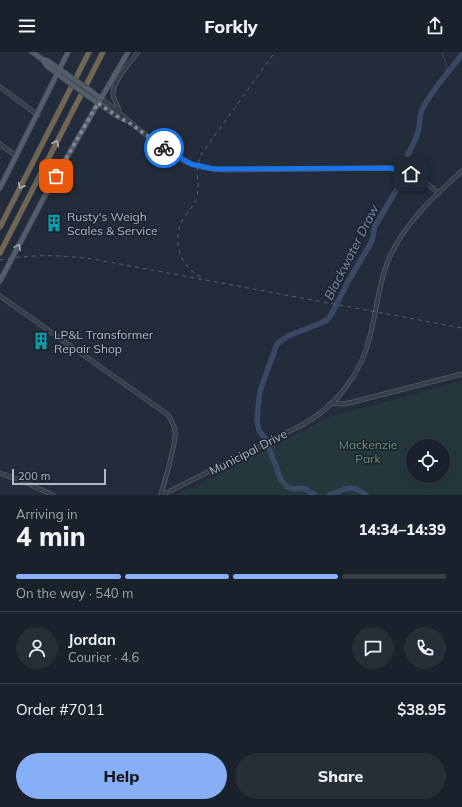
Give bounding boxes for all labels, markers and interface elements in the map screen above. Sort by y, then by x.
icon: menu [16,15,38,37]
text: Forkly [204,15,258,38]
icon: share [424,15,446,37]
courier [144,128,184,168]
icon: bike [153,137,175,159]
one-way arrow [51,140,59,148]
pin [394,157,428,191]
pin [39,159,73,193]
icon: home [400,163,422,185]
icon: bag [45,165,67,187]
one-way arrow [18,182,26,190]
water label: Blackwater Draw [320,201,382,302]
place label: Rusty's Weigh Scales & Service [67,209,158,238]
building icon: Rusty's Weigh Scales & Service [44,213,64,233]
one-way arrow [13,244,21,251]
place label: LP&L Transformer Repair Shop [54,327,154,356]
building icon: LP&L Transformer Repair Shop [31,331,51,351]
street label: Municipal Drive [207,426,289,478]
park label: Mackenzie Park [339,437,397,466]
map controls [406,439,450,483]
button: locate [406,439,450,483]
scale bar [12,467,106,486]
text: 200 m [18,469,50,483]
text: Arriving in [16,506,78,522]
text: 4 min [16,520,86,553]
text: 14:34–14:39 [359,520,446,539]
text: On the way · 540 m [16,585,133,601]
button: person [16,627,58,669]
button: chat [352,627,394,669]
button: phone [404,627,446,669]
text: Jordan [68,630,116,649]
text: Courier · 4.6 [68,649,139,665]
text: Order #7011 [16,700,104,719]
text: $38.95 [397,700,446,719]
button: Help [16,753,227,799]
button: Share [235,753,446,799]

